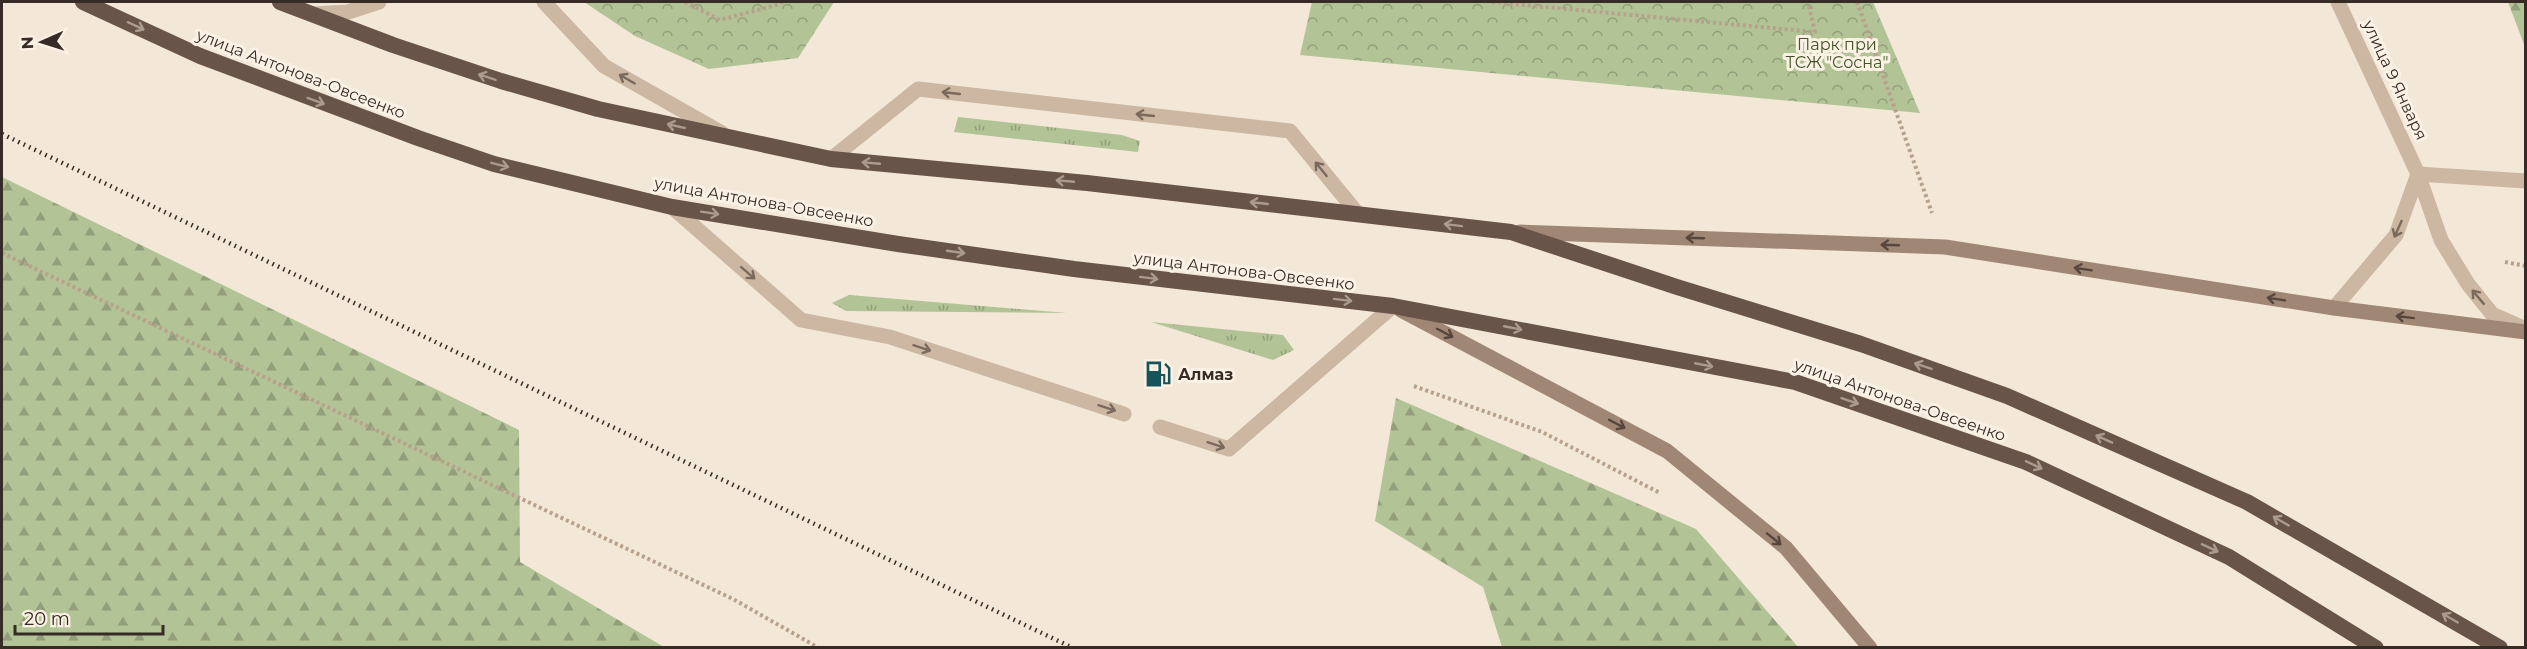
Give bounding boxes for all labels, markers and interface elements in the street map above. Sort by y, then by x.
north arrow [12,12,72,72]
street label: улица 9 Января [2358,16,2431,143]
one-way arrow [126,21,144,33]
street label: улица Антонова-Овсеенко [193,25,408,123]
park label: Парк при ТСЖ "Сосна" [1786,35,1888,72]
text: N [18,36,37,50]
one-way arrow [478,70,497,81]
one-way arrow [619,73,636,85]
one-way arrow [941,87,961,98]
one-way arrow [306,96,325,107]
one-way arrow [1135,109,1155,120]
one-way arrow [666,120,685,132]
one-way arrow [862,157,882,168]
one-way arrow [490,159,509,171]
one-way arrow [1314,161,1327,177]
street label: улица Антонова-Овсеенко [652,173,875,231]
one-way arrow [1056,175,1076,186]
one-way arrow [1250,197,1270,208]
one-way arrow [700,208,720,219]
one-way arrow [1443,219,1463,230]
one-way arrow [2391,220,2403,238]
one-way arrow [1686,233,1706,244]
one-way arrow [1881,240,1901,251]
one-way arrow [946,247,965,258]
street label: улица Антонова-Овсеенко [1131,248,1356,294]
one-way arrow [2074,263,2094,274]
one-way arrow [740,266,755,280]
one-way arrow [1139,273,1159,284]
one-way arrow [2472,289,2485,305]
one-way arrow [2267,293,2287,304]
one-way arrow [1333,295,1352,306]
one-way arrow [2396,311,2415,322]
one-way arrow [1502,323,1522,334]
one-way arrow [1436,327,1453,339]
one-way arrow [912,343,931,354]
street label: улица Антонова-Овсеенко [1791,354,2008,445]
fuel station icon: Алмаз [1143,359,1173,389]
one-way arrow [1694,359,1713,370]
one-way arrow [1914,360,1933,371]
place label: Алмаз [1178,365,1233,384]
one-way arrow [1840,396,1859,407]
one-way arrow [1097,403,1116,414]
one-way arrow [1608,419,1626,431]
one-way arrow [2096,432,2114,444]
one-way arrow [1206,440,1225,451]
one-way arrow [2024,460,2042,472]
one-way arrow [2273,515,2290,527]
one-way arrow [1766,532,1782,545]
one-way arrow [2201,543,2219,555]
scale bar [15,598,164,636]
text: 20 m [24,608,70,630]
one-way arrow [2442,612,2459,624]

